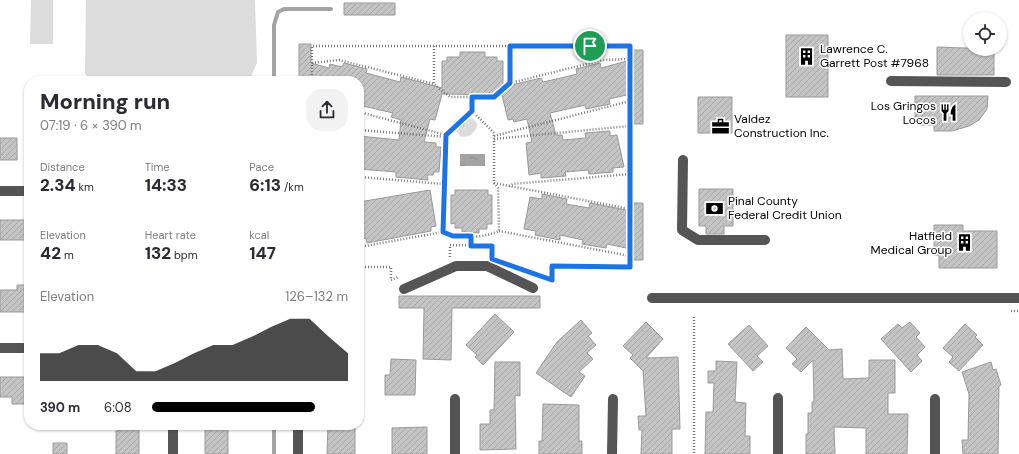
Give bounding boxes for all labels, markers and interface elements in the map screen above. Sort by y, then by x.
map controls [963,12,1007,56]
button: locate [963,12,1007,56]
pin [573,29,607,63]
icon: arrive [579,35,601,57]
place label: Lawrence C. Garrett Post #7968 [820,41,929,71]
building icon: Lawrence C. Garrett Post #7968 [797,46,817,66]
text: Morning run [40,87,170,116]
button: share [306,89,348,131]
place label: Los Gringos Locos [871,98,936,128]
restaurant icon: Los Gringos Locos [939,103,959,123]
place label: Valdez Construction Inc. [734,111,829,141]
office icon: Valdez Construction Inc. [711,116,731,136]
text: 07:19 · 6 × 390 m [40,117,142,134]
text: Distance [40,160,85,174]
text: Time [145,160,170,174]
text: Pace [249,160,274,174]
text: 2.34 [40,174,76,196]
text: 14:33 [145,174,187,196]
text: 6:13 [249,174,281,196]
text: km [76,180,94,194]
text: /km [281,180,304,194]
place label: Pinal County Federal Credit Union [728,193,842,223]
bank icon: Pinal County Federal Credit Union [705,198,725,218]
text: Elevation [40,228,86,242]
text: Heart rate [145,228,196,242]
text: kcal [249,228,269,242]
place label: Hatfield Medical Group [871,228,952,258]
building icon: Hatfield Medical Group [955,233,975,253]
text: 42 [40,242,61,264]
text: 132 [145,242,171,264]
text: 147 [249,242,276,264]
text: m [61,248,74,262]
text: bpm [171,248,198,262]
text: Elevation [40,288,94,305]
text: 126–132 m [285,288,348,305]
text: 390 m [40,399,80,416]
text: 6:08 [104,399,132,416]

